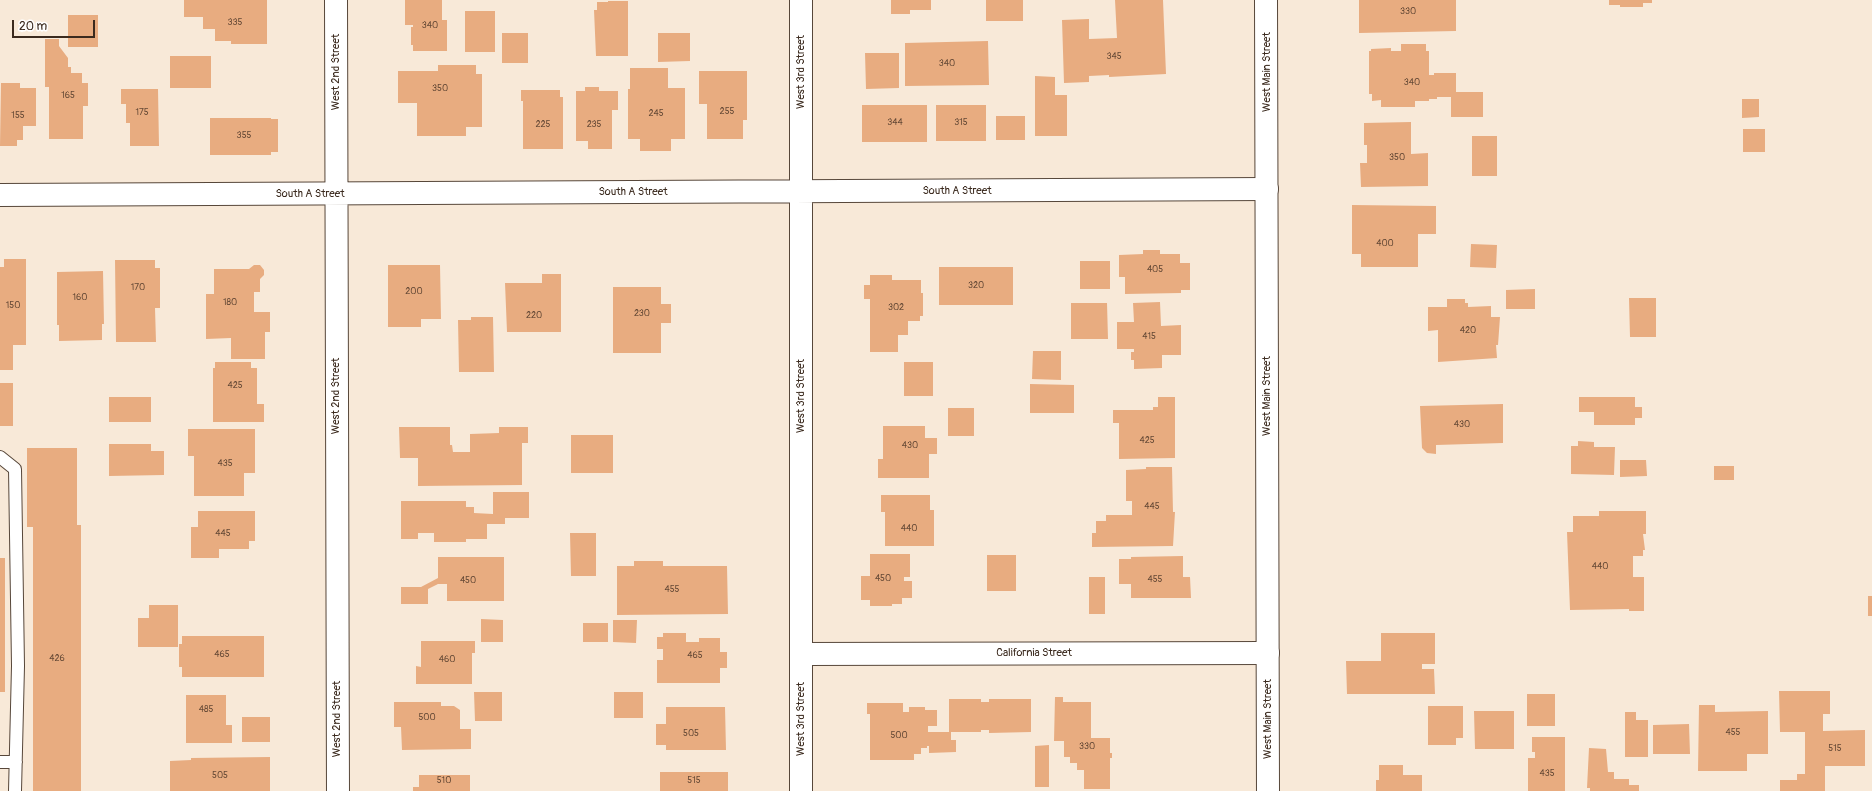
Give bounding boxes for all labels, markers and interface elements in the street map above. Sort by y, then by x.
house number: 330 [1400,7,1416,17]
scale bar [14,12,97,38]
house number: 335 [228,18,242,28]
text: 20 m [19,19,47,34]
house number: 340 [422,21,438,31]
street label: West Main Street [1260,32,1274,112]
street label: West 2nd Street [329,34,343,110]
street label: West 3rd Street [794,35,808,109]
house number: 345 [1106,52,1122,62]
house number: 340 [939,59,955,69]
house number: 340 [1404,78,1420,88]
house number: 350 [432,84,448,94]
house number: 165 [61,91,75,101]
house number: 255 [720,107,734,117]
house number: 175 [135,108,149,118]
house number: 245 [648,109,664,119]
house number: 155 [11,111,25,121]
house number: 344 [887,118,903,128]
house number: 315 [954,118,968,128]
house number: 225 [536,120,550,130]
house number: 235 [587,120,601,130]
house number: 355 [237,131,251,141]
house number: 350 [1389,153,1405,163]
street label: South A Street [922,184,992,198]
street label: South A Street [598,185,668,199]
street label: South A Street [275,187,345,201]
house number: 400 [1376,239,1394,249]
house number: 405 [1147,265,1163,275]
house number: 320 [968,281,984,291]
house number: 170 [131,283,145,293]
house number: 200 [405,287,423,297]
house number: 160 [73,293,87,303]
house number: 180 [223,298,237,308]
house number: 150 [6,301,20,311]
house number: 302 [888,303,904,313]
house number: 230 [634,309,650,319]
house number: 220 [526,311,542,321]
house number: 420 [1460,326,1476,336]
house number: 415 [1142,332,1156,342]
street label: West Main Street [1260,356,1274,436]
street label: West 2nd Street [329,358,343,434]
street label: West 3rd Street [794,359,808,433]
house number: 425 [227,381,243,391]
house number: 430 [1454,420,1470,430]
house number: 425 [1139,436,1155,446]
house number: 430 [902,441,918,451]
house number: 435 [217,459,233,469]
house number: 445 [1144,502,1160,512]
house number: 440 [901,524,917,534]
house number: 445 [215,529,231,539]
house number: 440 [1592,562,1608,572]
house number: 450 [875,574,891,584]
house number: 455 [1148,575,1162,585]
house number: 450 [460,576,476,586]
house number: 455 [665,585,679,595]
street label: California Street [996,646,1072,660]
house number: 465 [214,650,230,660]
house number: 465 [687,651,703,661]
house number: 426 [49,654,65,664]
house number: 460 [439,655,455,665]
street label: West Main Street [1261,679,1275,759]
street label: West 2nd Street [330,681,344,757]
street label: West 3rd Street [794,682,808,756]
house number: 485 [199,705,213,715]
house number: 500 [418,713,436,723]
house number: 455 [1726,728,1740,738]
house number: 505 [683,729,699,739]
house number: 500 [890,731,908,741]
house number: 330 [1079,742,1095,752]
house number: 515 [1828,744,1842,754]
house number: 435 [1539,769,1555,779]
house number: 505 [212,771,228,781]
house number: 510 [437,776,451,786]
house number: 515 [687,776,701,786]

